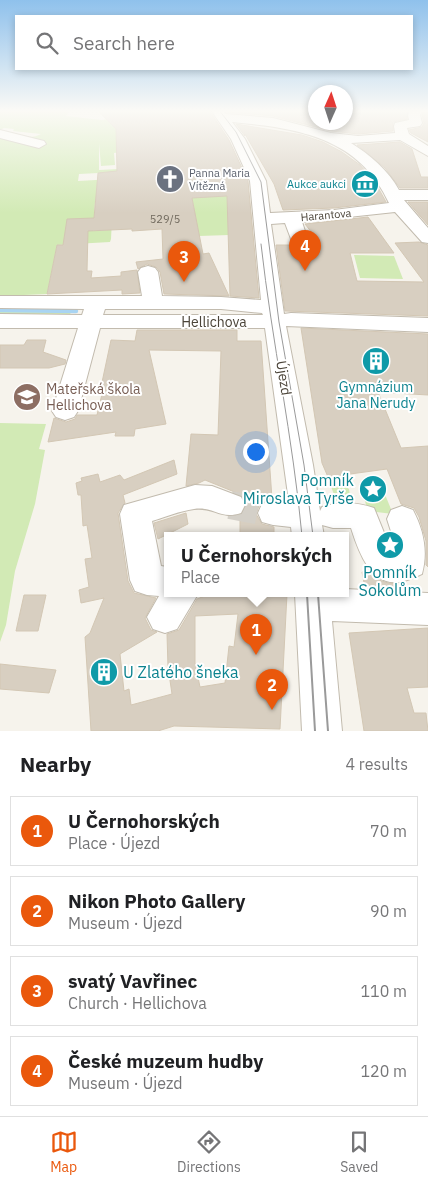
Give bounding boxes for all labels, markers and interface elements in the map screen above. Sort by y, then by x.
search box [15,15,413,70]
icon: search [33,29,61,57]
text: Search here [73,31,175,55]
north arrow [308,85,353,130]
church icon: Panna Maria Vítězná [155,164,185,194]
place label: Panna Maria Vítězná [189,166,250,193]
museum icon: Aukce aukci [350,169,380,199]
place label: Aukce aukci [287,177,346,191]
street label: Harantova [300,206,352,224]
house number: 529/5 [150,212,180,226]
pin: 4 [289,230,321,271]
pin: 3 [168,241,200,282]
street label: Hellichova [181,313,247,331]
building icon: Gymnázium Jana Nerudy [361,346,391,376]
street label: Újezd [272,359,297,397]
place label: Gymnázium Jana Nerudy [336,378,416,412]
place label: Mateřská škola Hellichova [46,380,141,414]
school or university icon: Mateřská škola Hellichova [12,382,42,412]
your location [243,439,269,465]
place label: Pomník Miroslava Tyrše [243,470,355,508]
place icon: Pomník Miroslava Tyrše [358,474,388,504]
place icon: Pomník Sokolům [375,530,405,560]
popup [164,532,349,597]
text: U Černohorských [181,543,332,567]
place label: Pomník Sokolům [359,562,421,600]
text: Place [181,567,220,587]
pin: 1 [240,614,272,655]
building icon: U Zlatého šneka [89,657,119,687]
place label: U Zlatého šneka [123,662,239,682]
pin: 2 [256,669,288,710]
text: Nearby [20,750,91,778]
text: 4 results [345,754,408,774]
text: U Černohorských [68,809,220,833]
text: 1 [32,821,42,841]
text: 70 m [370,821,407,841]
text: Place · Újezd [68,833,160,853]
text: Nikon Photo Gallery [68,889,245,913]
text: 2 [32,901,42,921]
text: 90 m [370,901,407,921]
text: Museum · Újezd [68,913,183,933]
text: svatý Vavřinec [68,969,197,993]
text: 3 [32,981,42,1001]
text: 110 m [360,981,407,1001]
text: Church · Hellichova [68,993,207,1013]
text: České muzeum hudby [68,1049,263,1073]
text: 4 [32,1061,42,1081]
text: 120 m [360,1061,407,1081]
text: Museum · Újezd [68,1073,183,1093]
tab: Map [50,1128,78,1176]
tab: Directions [177,1128,241,1176]
tab: Saved [340,1128,378,1176]

